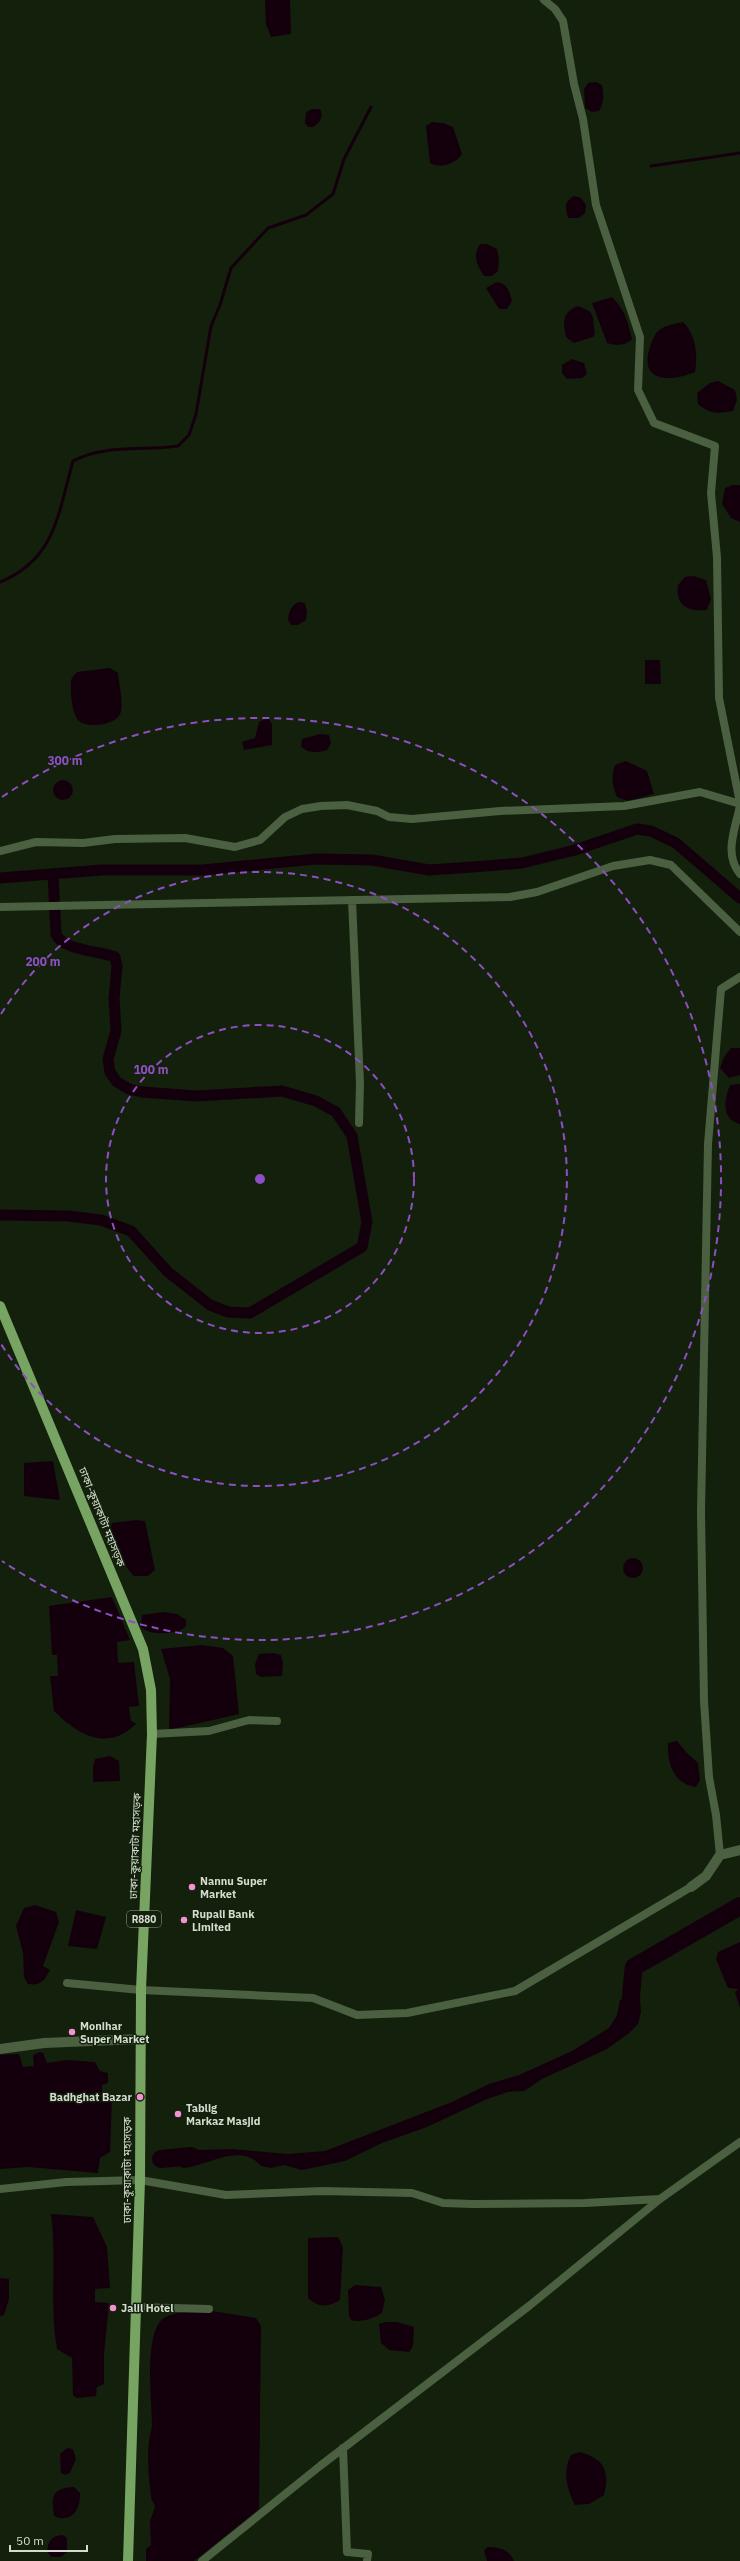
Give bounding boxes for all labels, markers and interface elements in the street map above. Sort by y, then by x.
text: 300 m [47,753,83,768]
text: 200 m [25,954,61,969]
text: 100 m [133,1062,169,1077]
centre of rings [253,1172,267,1186]
street label: ঢাকা-কুয়াকাটা মহাসড়ক [75,1464,128,1569]
street label: ঢাকা-কুয়াকাটা মহাসড়ক [126,1793,144,1900]
place label: Nannu Super Market [200,1874,268,1901]
marker: Nannu Super Market [187,1882,197,1892]
place label: Rupali Bank Limited [192,1907,255,1934]
road number: R880 [127,1911,161,1927]
marker: Rupali Bank Limited [179,1915,189,1925]
place label: Monihar Super Market [80,2019,150,2046]
marker: Monihar Super Market [67,2027,77,2037]
place label: Badhghat Bazar [50,2090,133,2104]
marker: Badhghat Bazar [135,2092,145,2102]
place label: Tablig Markaz Masjid [186,2101,260,2128]
marker: Tablig Markaz Masjid [173,2109,183,2119]
street label: ঢাকা-কুয়াকাটা মহাসড়ক [120,2117,134,2224]
place label: Jalil Hotel [121,2301,174,2315]
marker: Jalil Hotel [108,2303,118,2313]
scale bar [10,2527,87,2553]
text: 50 m [16,2533,44,2548]

